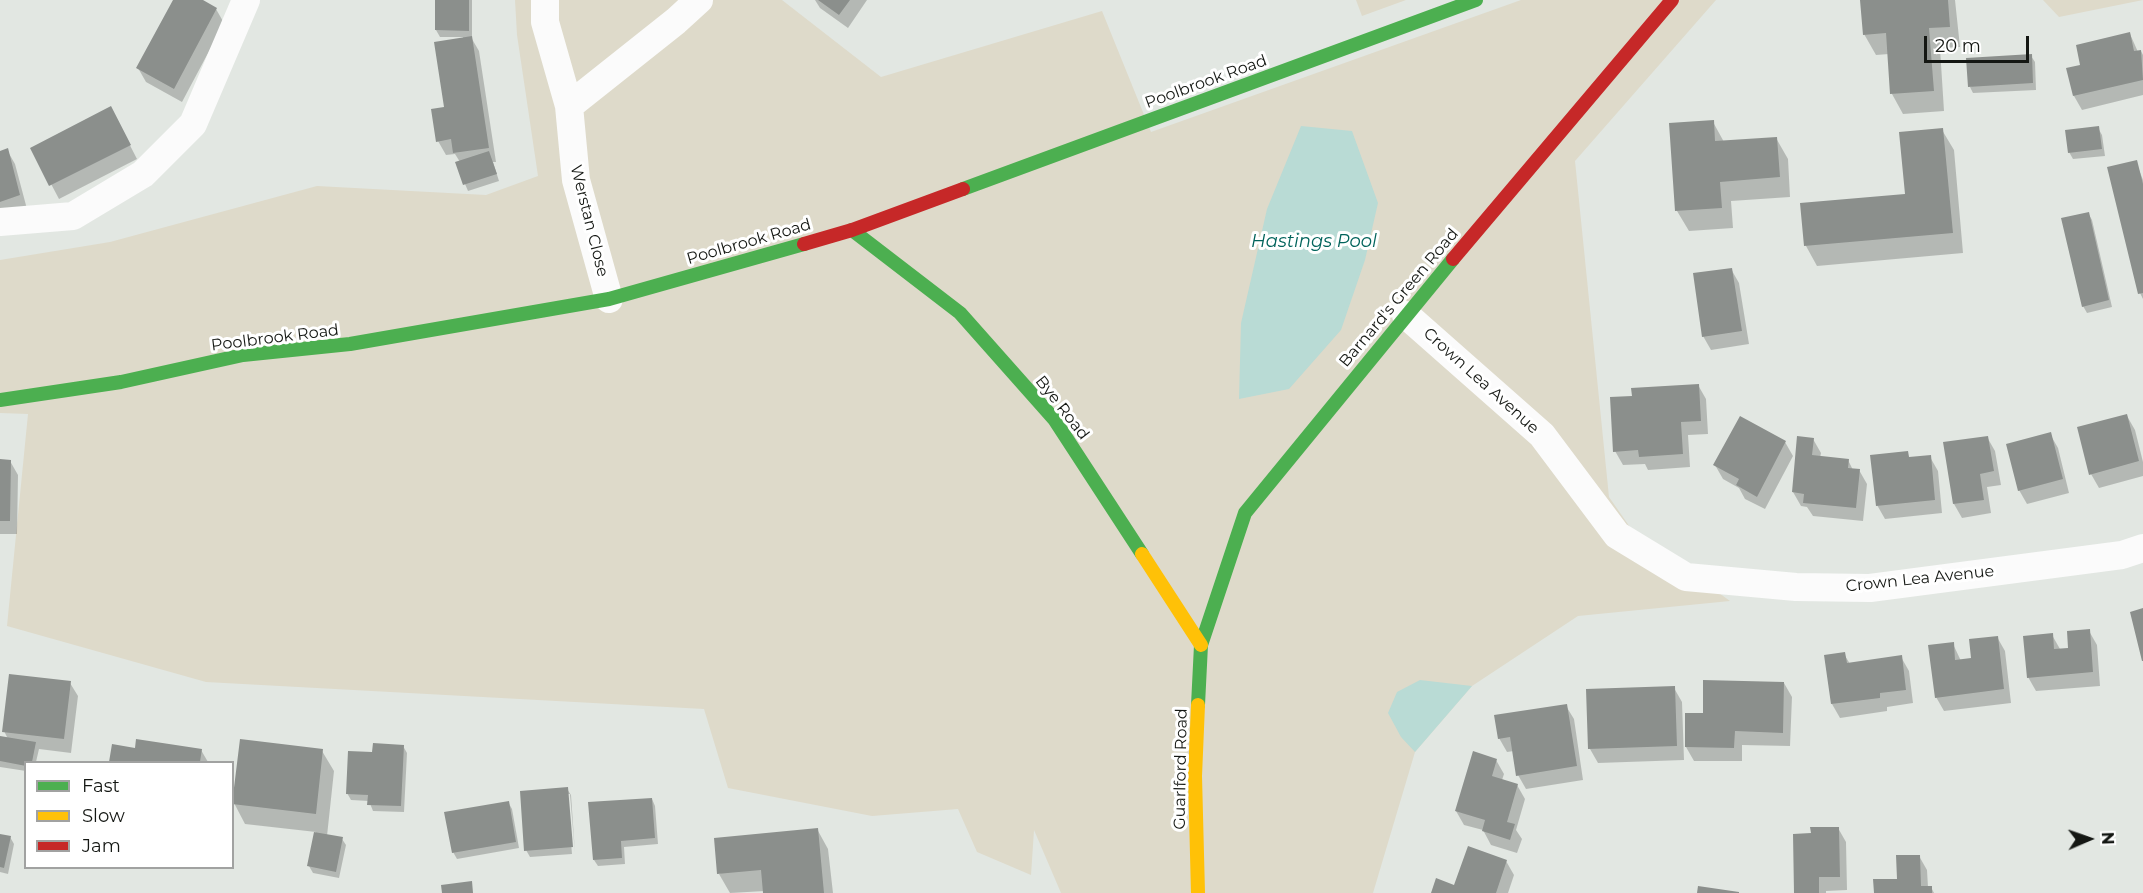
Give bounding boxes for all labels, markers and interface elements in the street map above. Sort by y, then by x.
scale bar [1927,24,2032,62]
text: 20 m [1935,35,1981,57]
street label: Poolbrook Road [1142,51,1270,113]
street label: Werstan Close [566,163,612,279]
street label: Poolbrook Road [685,215,813,269]
street label: Barnard's Green Road [1335,225,1463,371]
water label: Hastings Pool [1251,231,1377,253]
street label: Poolbrook Road [210,321,340,355]
street label: Crown Lea Avenue [1419,324,1543,438]
street label: Bye Road [1031,372,1093,444]
street label: Crown Lea Avenue [1845,562,1995,596]
street label: Guarlford Road [1170,708,1192,830]
legend [24,761,234,869]
text: Fast [82,775,120,797]
text: Slow [82,805,125,827]
north arrow [2059,809,2119,869]
text: N [2098,832,2117,845]
text: Jam [82,835,121,857]

